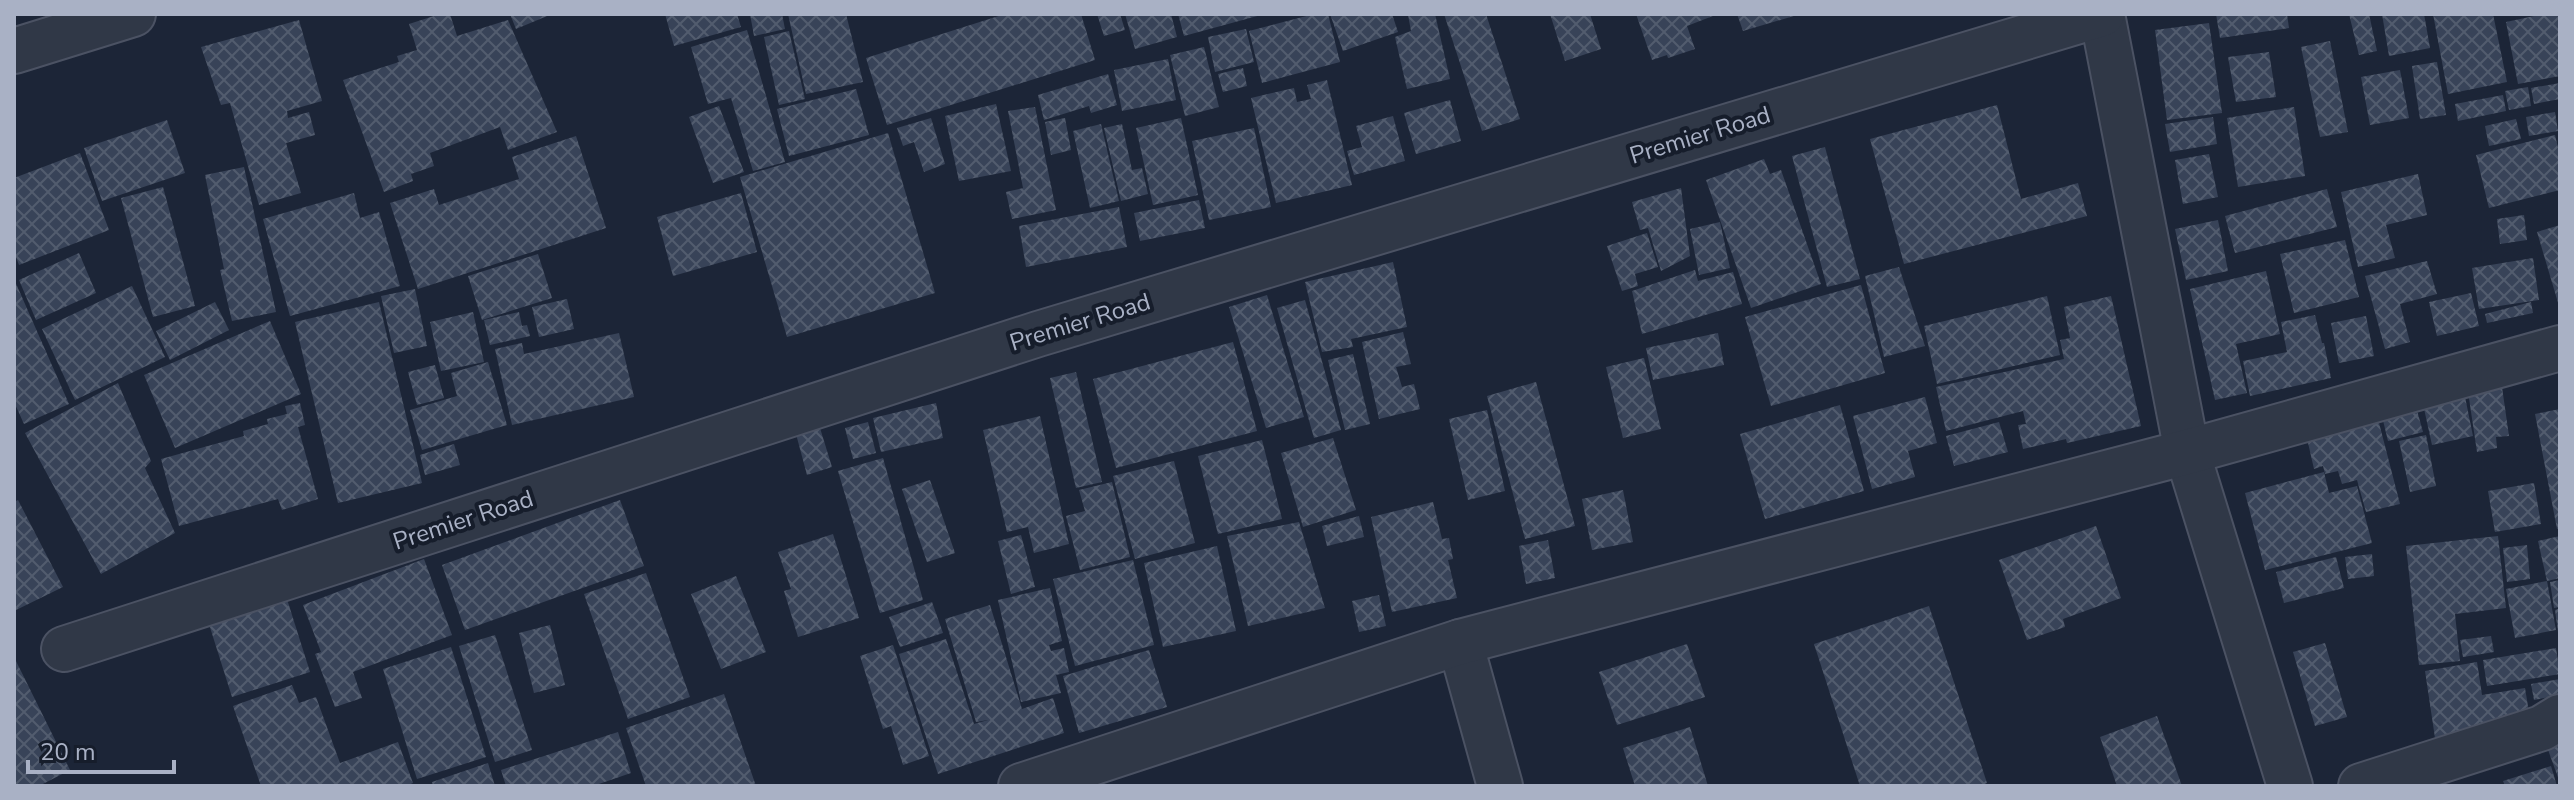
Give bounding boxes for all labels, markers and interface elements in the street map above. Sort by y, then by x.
street label: Premier Road [1626,98,1774,172]
street label: Premier Road [1006,285,1154,359]
street label: Premier Road [389,482,537,558]
scale bar [28,724,174,774]
text: 20 m [40,736,96,768]

